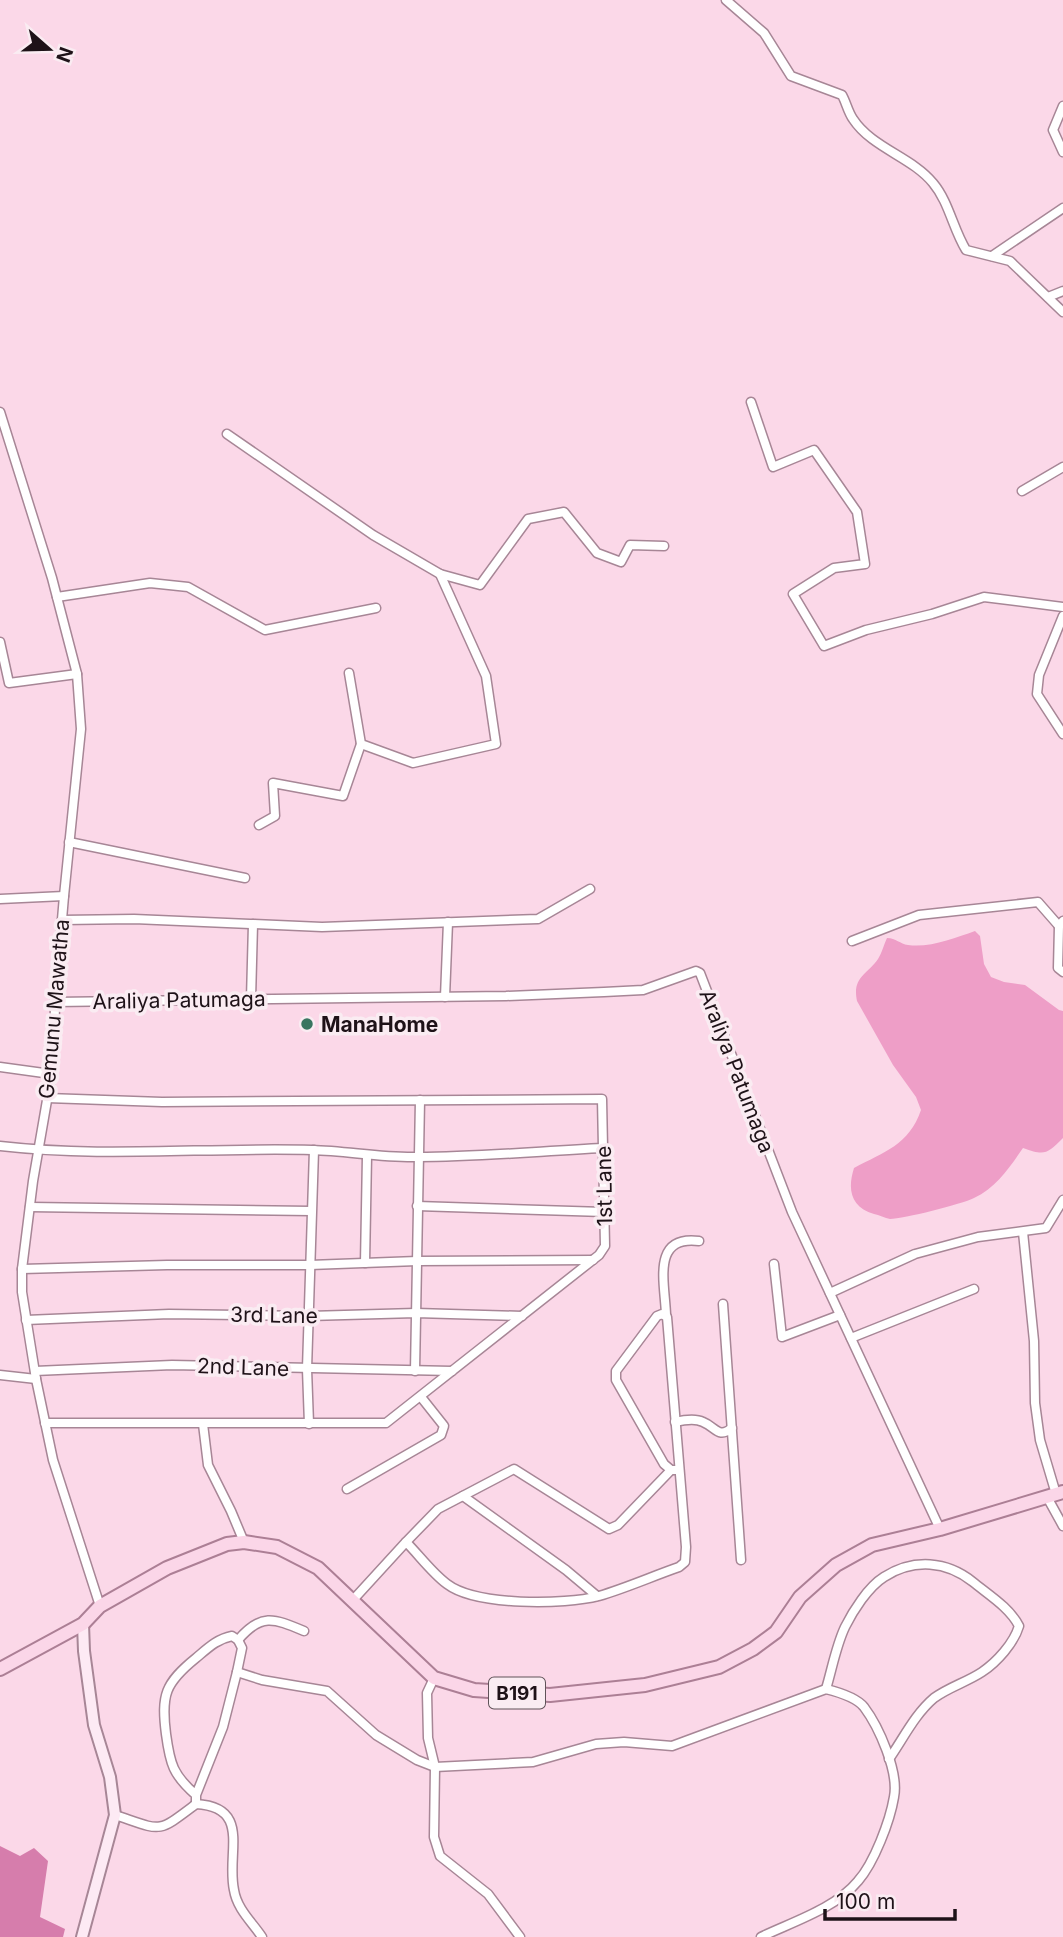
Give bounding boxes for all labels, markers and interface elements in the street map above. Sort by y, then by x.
north arrow [14,14,84,84]
text: N [51,44,78,65]
street label: Gemunu Mawatha [34,918,74,1100]
street label: Araliya Patumaga [92,986,266,1014]
street label: Araliya Patumaga [694,986,780,1156]
place label: ManaHome [321,1012,438,1037]
marker: ManaHome [299,1016,315,1032]
street label: 1st Lane [591,1145,617,1227]
street label: 3rd Lane [230,1302,318,1328]
street label: 2nd Lane [196,1353,290,1381]
road number: B191 [489,1678,545,1708]
scale bar [825,1878,954,1922]
text: 100 m [836,1889,895,1914]

